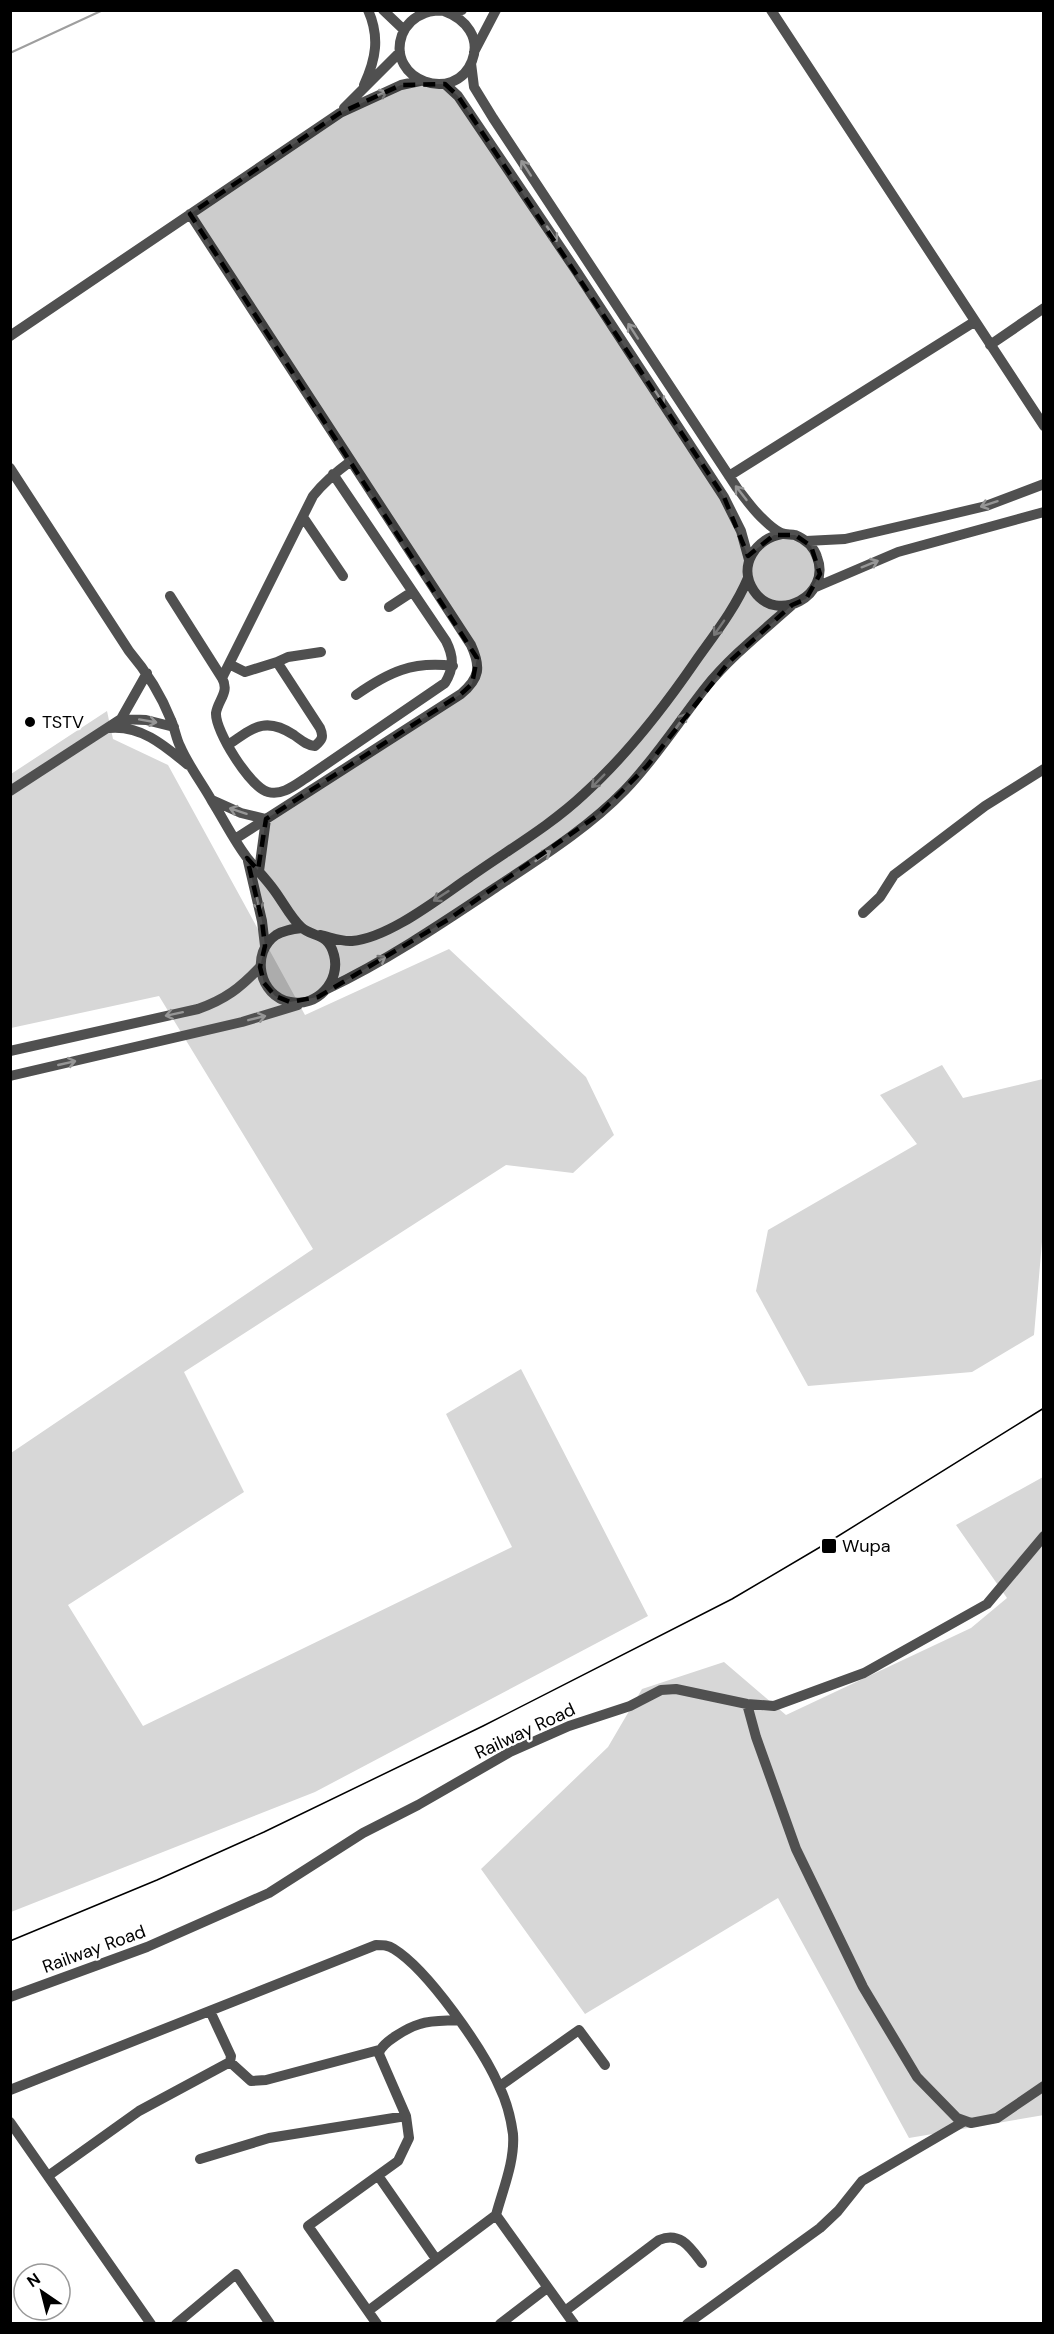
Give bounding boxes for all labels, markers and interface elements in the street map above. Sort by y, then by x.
one-way arrow [370,89,388,100]
one-way arrow [519,160,531,177]
one-way arrow [546,226,558,242]
one-way arrow [627,323,639,339]
one-way arrow [653,388,665,405]
one-way arrow [735,485,748,501]
one-way arrow [980,500,999,511]
one-way arrow [860,558,878,569]
one-way arrow [713,620,725,636]
place label: TSTV [42,710,84,734]
one-way arrow [675,714,688,730]
marker: TSTV [23,715,37,729]
one-way arrow [137,716,157,727]
one-way arrow [590,773,605,788]
one-way arrow [229,805,248,816]
one-way arrow [534,850,550,862]
one-way arrow [433,890,450,902]
one-way arrow [252,892,264,911]
one-way arrow [369,955,386,967]
one-way arrow [165,1009,184,1020]
one-way arrow [247,1012,266,1024]
one-way arrow [58,1056,77,1068]
place label: Wupa [842,1534,891,1558]
marker: Wupa [820,1537,838,1555]
street label: Railway Road [471,1697,579,1765]
street label: Railway Road [39,1919,149,1979]
north arrow [12,2262,72,2322]
text: N [23,2268,44,2292]

